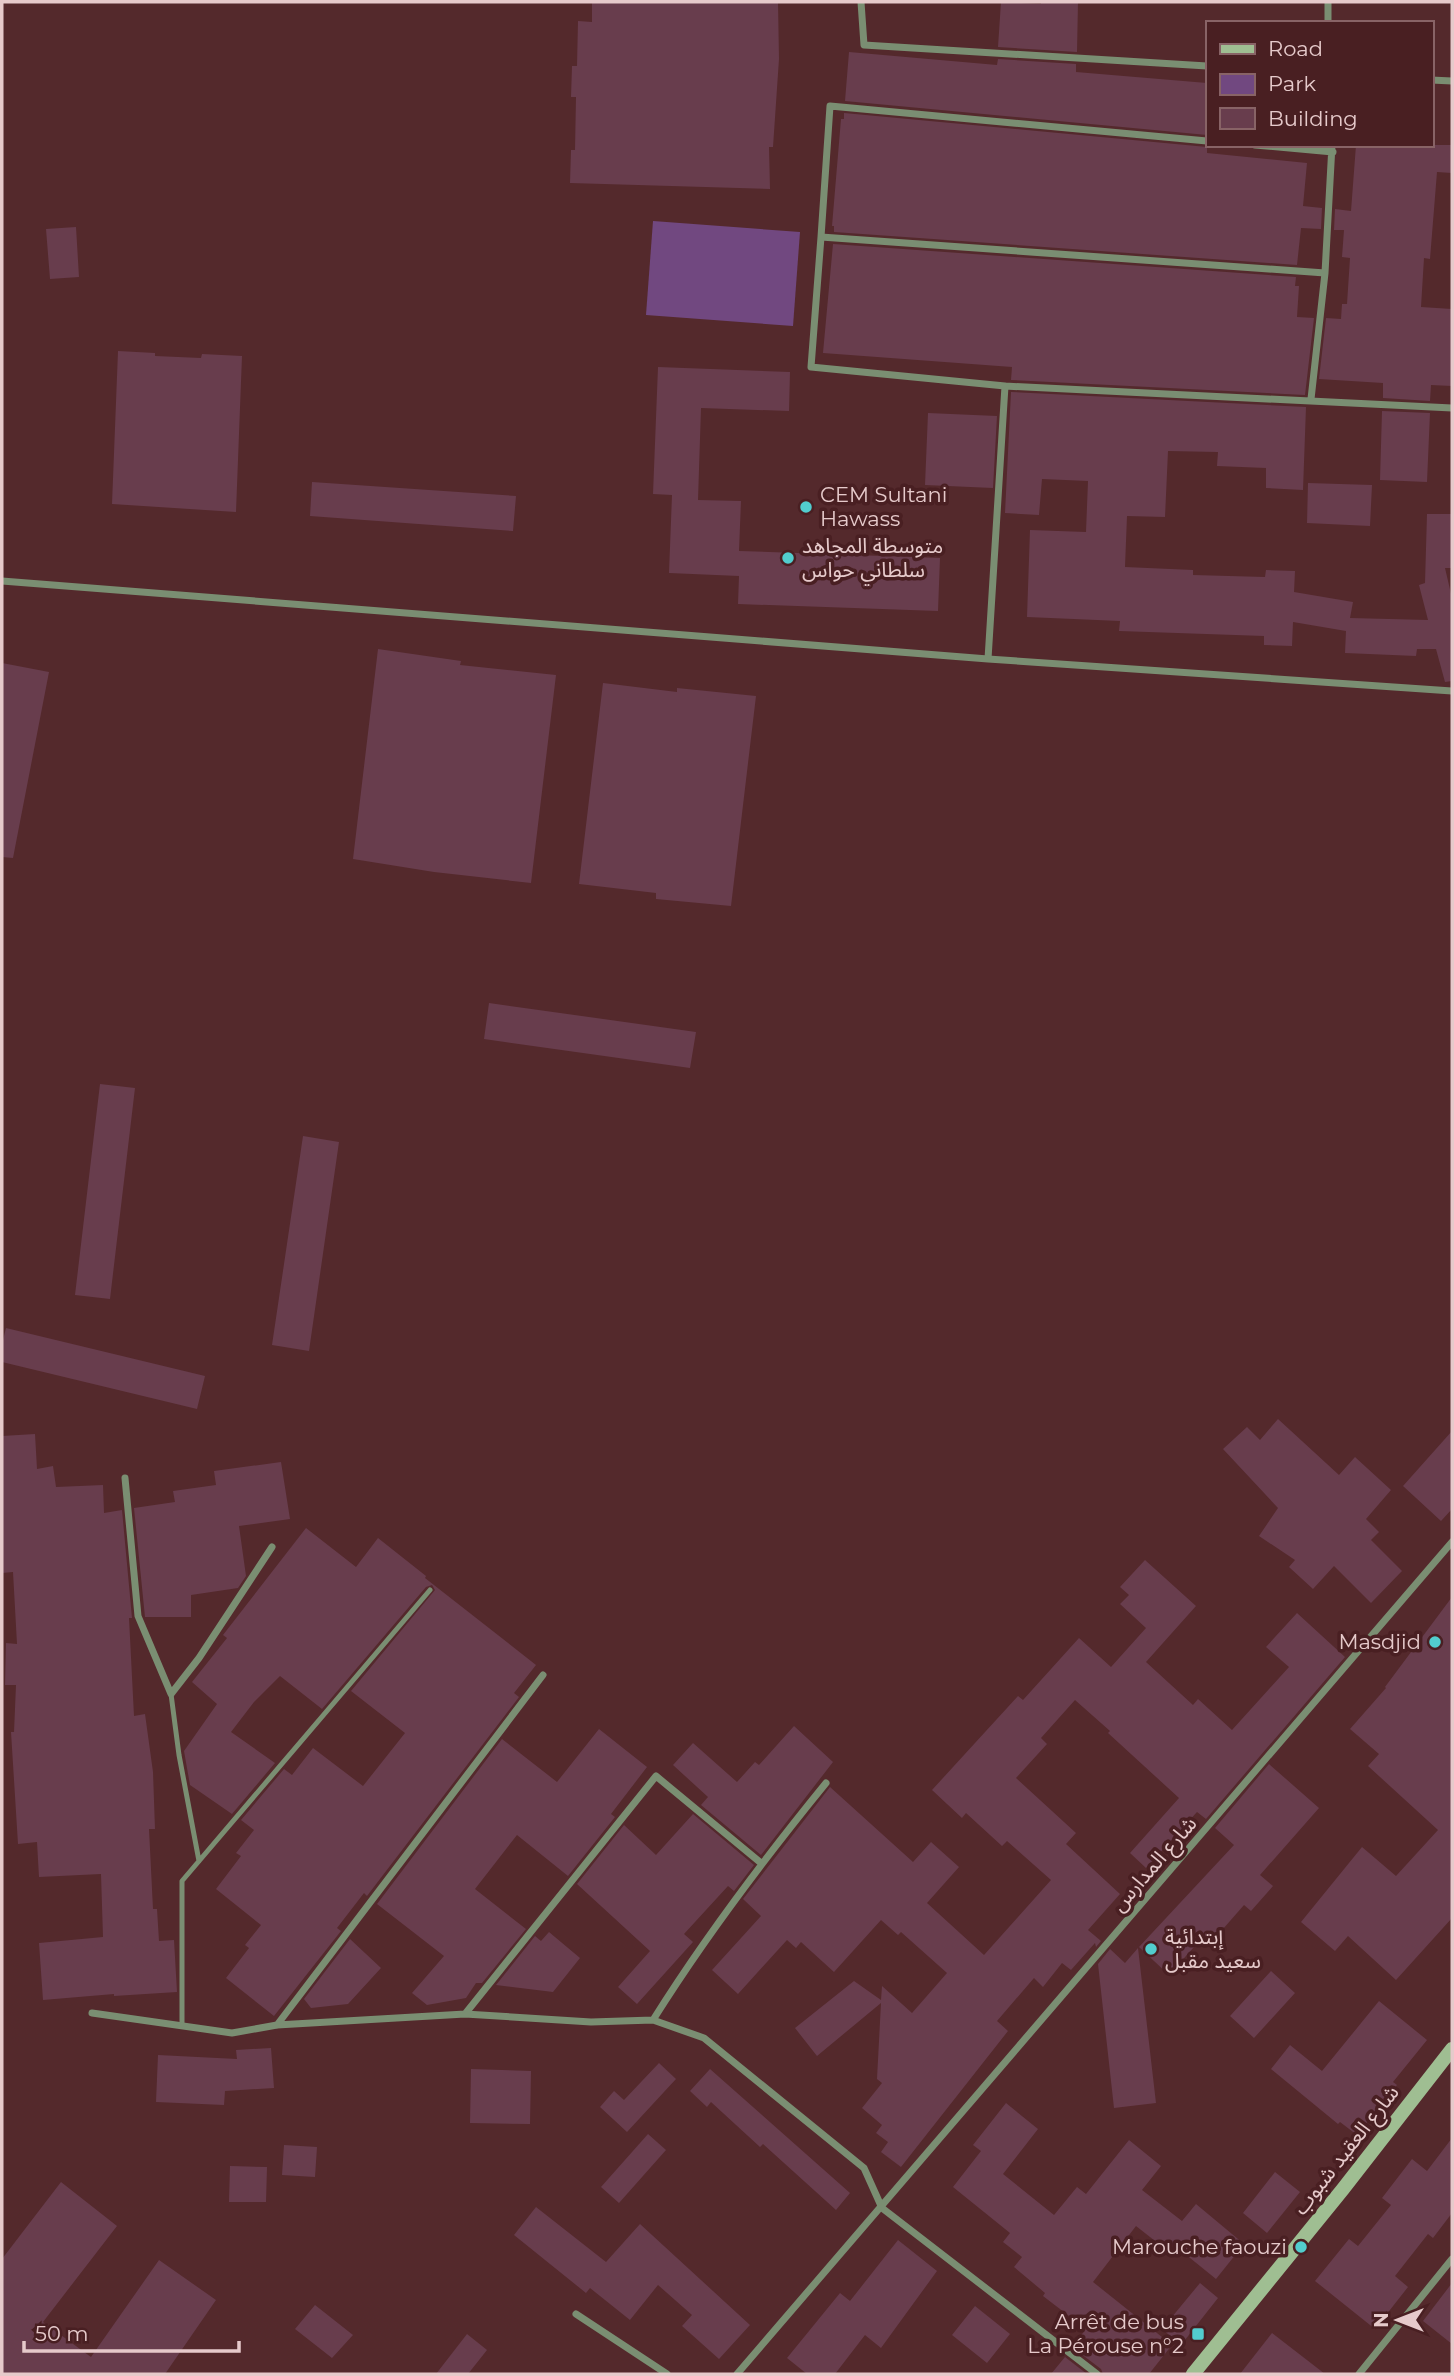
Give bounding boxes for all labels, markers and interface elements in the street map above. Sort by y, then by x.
legend [1206,21,1433,147]
text: Road [1268,36,1323,61]
text: Park [1268,71,1316,96]
text: Building [1268,106,1358,131]
place label: CEM Sultani Hawass [820,482,947,531]
marker: CEM Sultani Hawass [798,499,814,515]
place label: متوسطة المجاهد سلطاني حواس [802,533,943,586]
marker: متوسطة المجاهد سلطاني حواس [780,550,796,566]
place label: Masdjid [1338,1629,1421,1654]
marker: Masdjid [1427,1634,1443,1650]
street label: شارع المدارس [1106,1811,1204,1918]
place label: إبتدائية سعيد مقبل [1165,1924,1261,1973]
marker: إبتدائية سعيد مقبل [1143,1941,1159,1957]
street label: شارع العقيد شبوب [1287,2080,1406,2221]
place label: Marouche faouzi [1112,2234,1287,2259]
marker: Marouche faouzi [1293,2239,1309,2255]
north arrow [1363,2285,1433,2355]
place label: Arrêt de bus La Pérouse n°2 [1027,2309,1184,2358]
scale bar [24,2310,240,2354]
text: N [1370,2312,1393,2328]
text: 50 m [35,2321,89,2346]
marker: Arrêt de bus La Pérouse n°2 [1190,2326,1206,2342]

